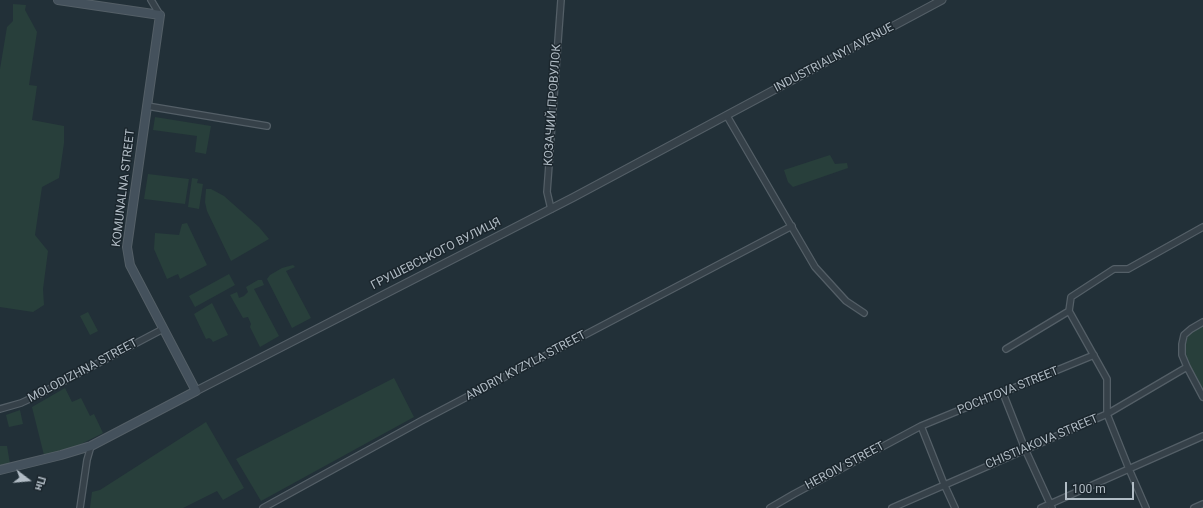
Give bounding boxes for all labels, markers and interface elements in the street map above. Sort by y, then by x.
street label: INDUSTRIALNYI AVENUE [772,20,896,96]
street label: КОЗАЧИЙ ПРОВУЛОК [542,44,564,166]
street label: KOMUNALNA STREET [110,128,138,248]
street label: ГРУШЕВСЬКОГО ВУЛИЦЯ [369,215,503,293]
street label: ANDRIY KYZYLA STREET [463,328,589,404]
street label: MOLODIZHNA STREET [26,336,140,406]
street label: POCHTOVA STREET [955,364,1061,418]
street label: CHISTIAKOVA STREET [983,412,1101,472]
street label: HEROIV STREET [803,439,887,493]
north arrow [8,460,48,500]
scale bar [1067,474,1136,500]
text: Пн [32,475,48,492]
text: 100 m [1072,482,1106,496]

